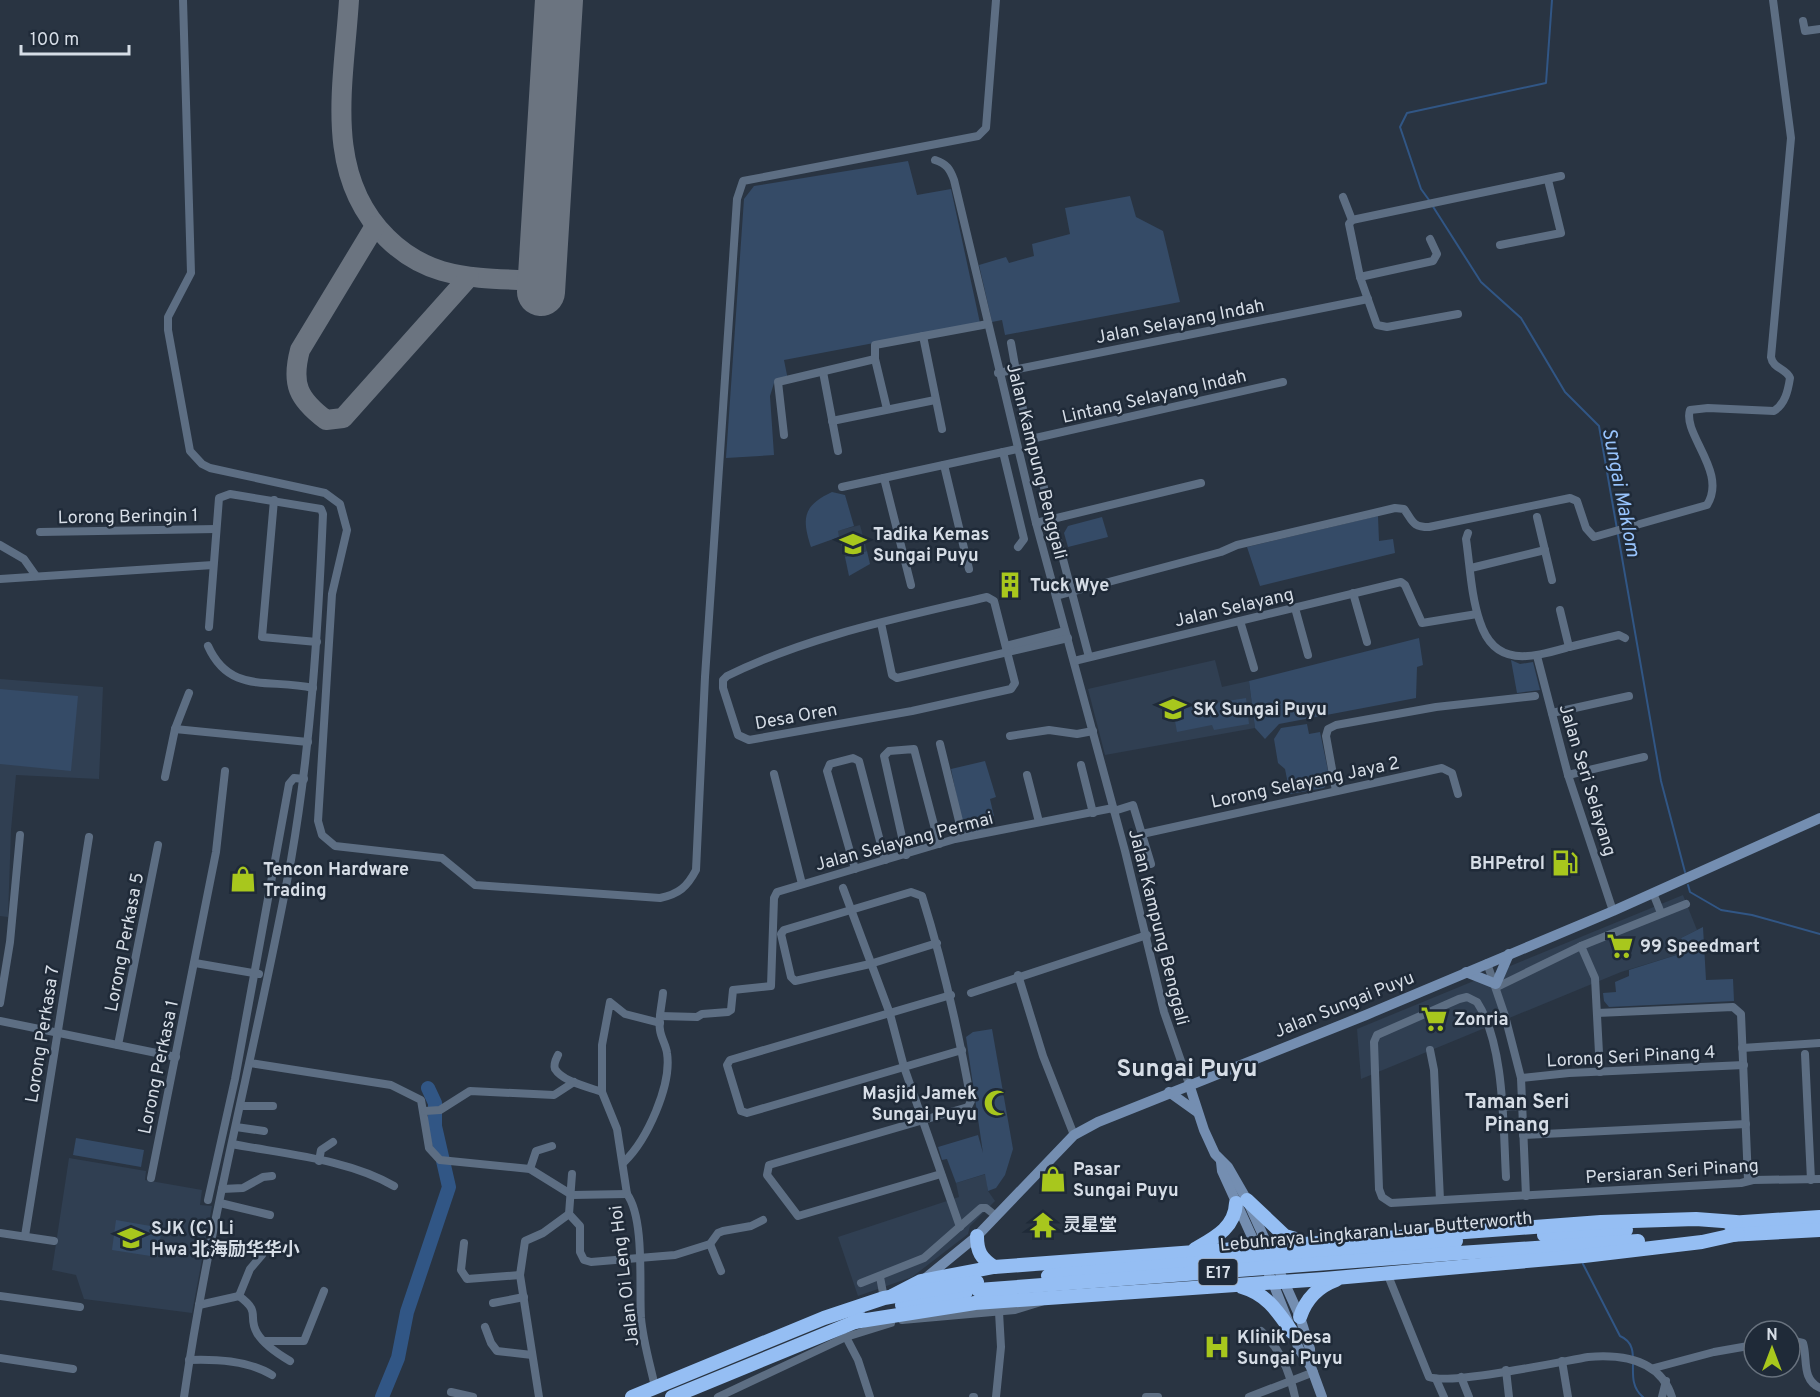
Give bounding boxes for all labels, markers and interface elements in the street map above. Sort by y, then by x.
scale bar [21,18,129,56]
text: 100 m [30,29,79,52]
street label: Jalan Selayang Indah [1094,295,1267,350]
street label: Jalan Kampung Benggali [1000,361,1071,562]
street label: Lintang Selayang Indah [1060,365,1249,430]
water label: Sungai Maklom [1595,426,1645,560]
street label: Lorong Beringin 1 [57,505,199,530]
place label: Tadika Kemas Sungai Puyu [873,524,989,568]
school or university icon: Tadika Kemas Sungai Puyu [838,529,868,559]
building icon: Tuck Wye [995,570,1025,600]
place label: Tuck Wye [1030,575,1109,598]
street label: Jalan Selayang [1172,584,1296,633]
school or university icon: SK Sungai Puyu [1158,694,1188,724]
street label: Desa Oren [753,699,839,736]
place label: SK Sungai Puyu [1193,699,1327,722]
street label: Jalan Seri Selayang [1552,702,1621,859]
street label: Lorong Selayang Jaya 2 [1209,752,1402,815]
street label: Jalan Selayang Permai [813,808,996,877]
street label: Jalan Kampung Benggali [1122,827,1193,1028]
fuel station icon: BHPetrol [1550,848,1580,878]
place label: BHPetrol [1470,853,1545,876]
place label: Tencon Hardware Trading [263,859,409,903]
shop icon: Tencon Hardware Trading [228,864,258,894]
street label: Lorong Perkasa 5 [101,871,150,1014]
supermarket icon: 99 Speedmart [1605,931,1635,961]
place label: 99 Speedmart [1640,936,1760,959]
street label: Lorong Perkasa 7 [21,964,66,1105]
street label: Jalan Sungai Puyu [1271,967,1418,1044]
street label: Lorong Perkasa 1 [134,998,185,1137]
supermarket icon: Zonria [1419,1004,1449,1034]
place label: Zonria [1454,1009,1508,1032]
street label: Lorong Seri Pinang 4 [1546,1042,1716,1073]
district label: Sungai Puyu [1117,1055,1257,1085]
place label: Masjid Jamek Sungai Puyu [862,1083,977,1127]
mosque icon: Masjid Jamek Sungai Puyu [982,1088,1012,1118]
district label: Taman Seri Pinang [1465,1090,1569,1139]
street label: Persiaran Seri Pinang [1585,1155,1760,1190]
place label: Pasar Sungai Puyu [1073,1159,1179,1203]
shop icon: Pasar Sungai Puyu [1038,1164,1068,1194]
street label: Jalan Oi Leng Hoi [605,1204,646,1348]
street label: Lebuhraya Lingkaran Luar Butterworth [1219,1207,1533,1258]
temple icon: 灵星堂 [1028,1210,1058,1240]
place label: 灵星堂 [1063,1215,1117,1238]
place label: SJK (C) Li Hwa 北海励华华小 [151,1218,300,1262]
school or university icon: SJK (C) Li Hwa 北海励华华小 [116,1223,146,1253]
road number: E17 [1198,1259,1238,1285]
north arrow [1742,1319,1802,1379]
text: N [1766,1326,1778,1346]
place label: Klinik Desa Sungai Puyu [1237,1327,1343,1371]
hospital icon: Klinik Desa Sungai Puyu [1202,1332,1232,1362]

